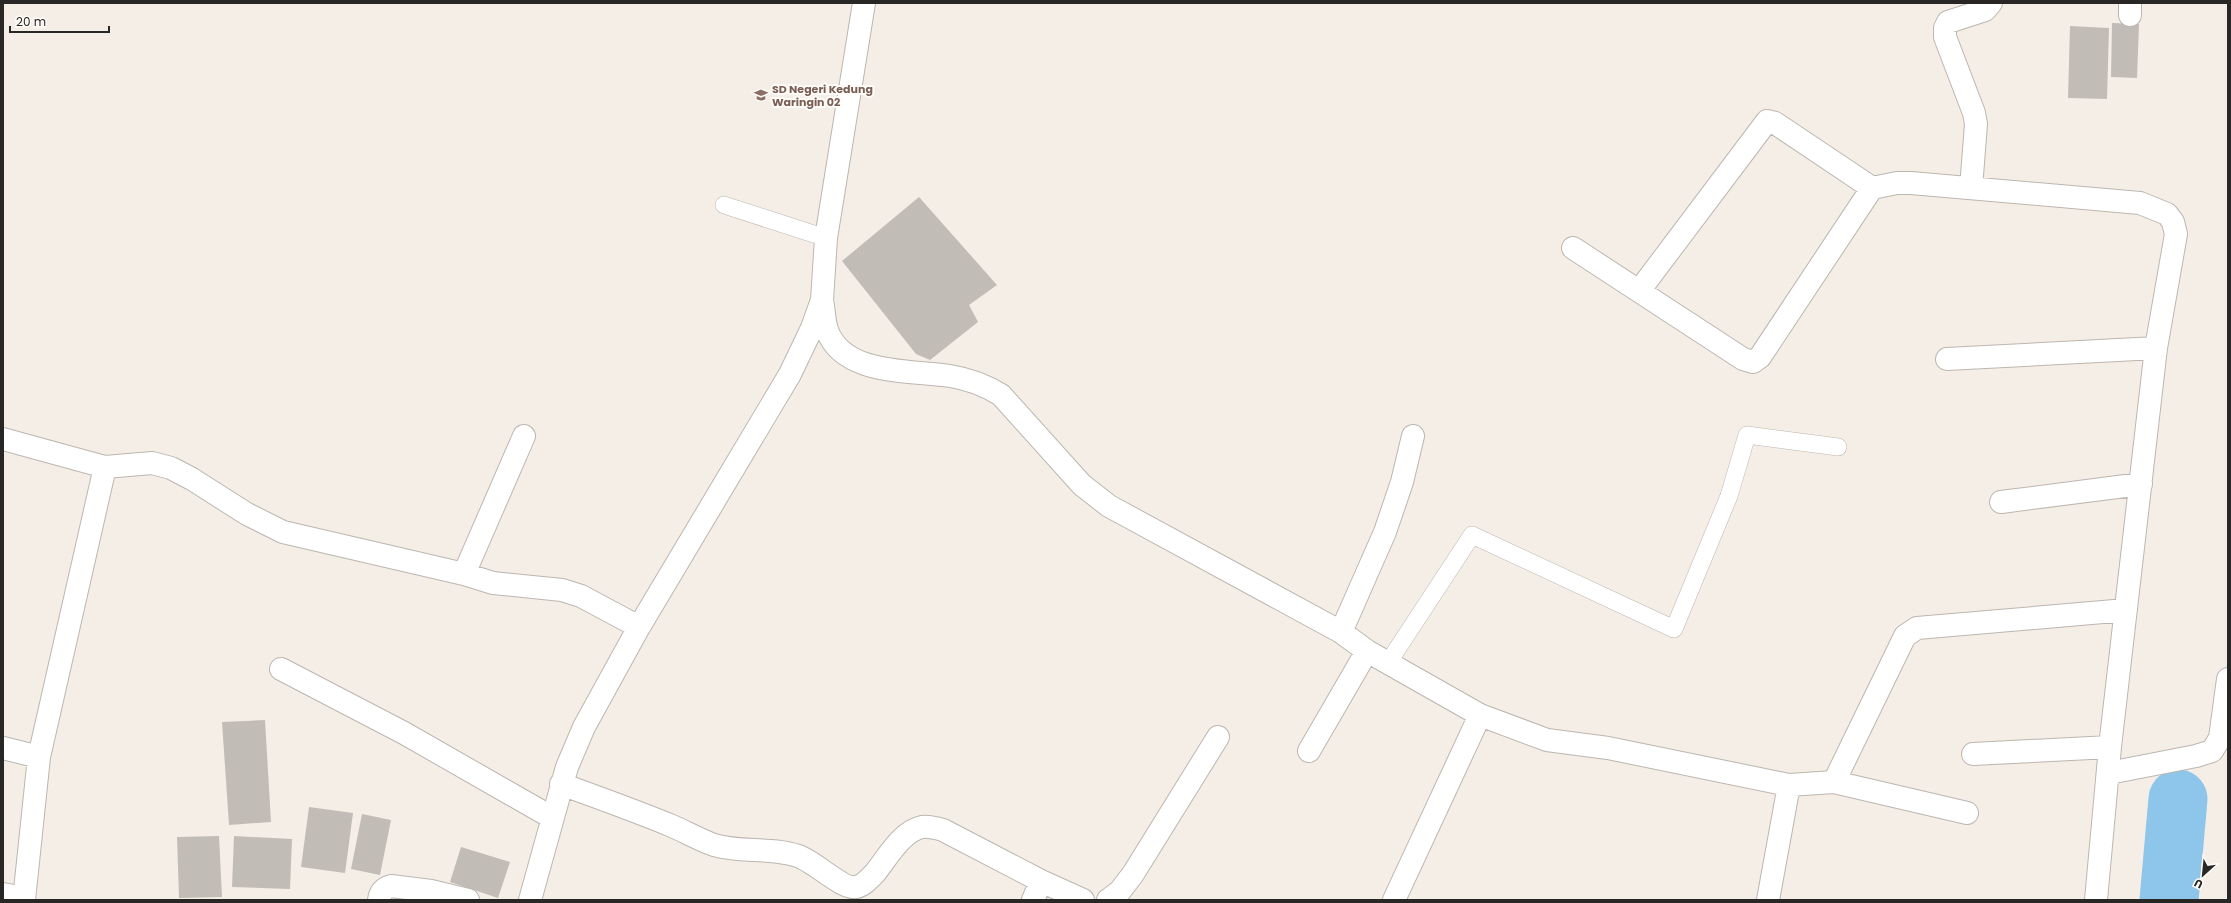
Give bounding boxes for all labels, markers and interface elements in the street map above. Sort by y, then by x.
scale bar [10,8,109,34]
text: 20 m [16,13,46,30]
place label: SD Negeri Kedung Waringin 02 [772,81,873,110]
school or university icon: SD Negeri Kedung Waringin 02 [753,87,769,103]
north arrow [2183,855,2223,895]
text: U [2191,875,2206,893]

